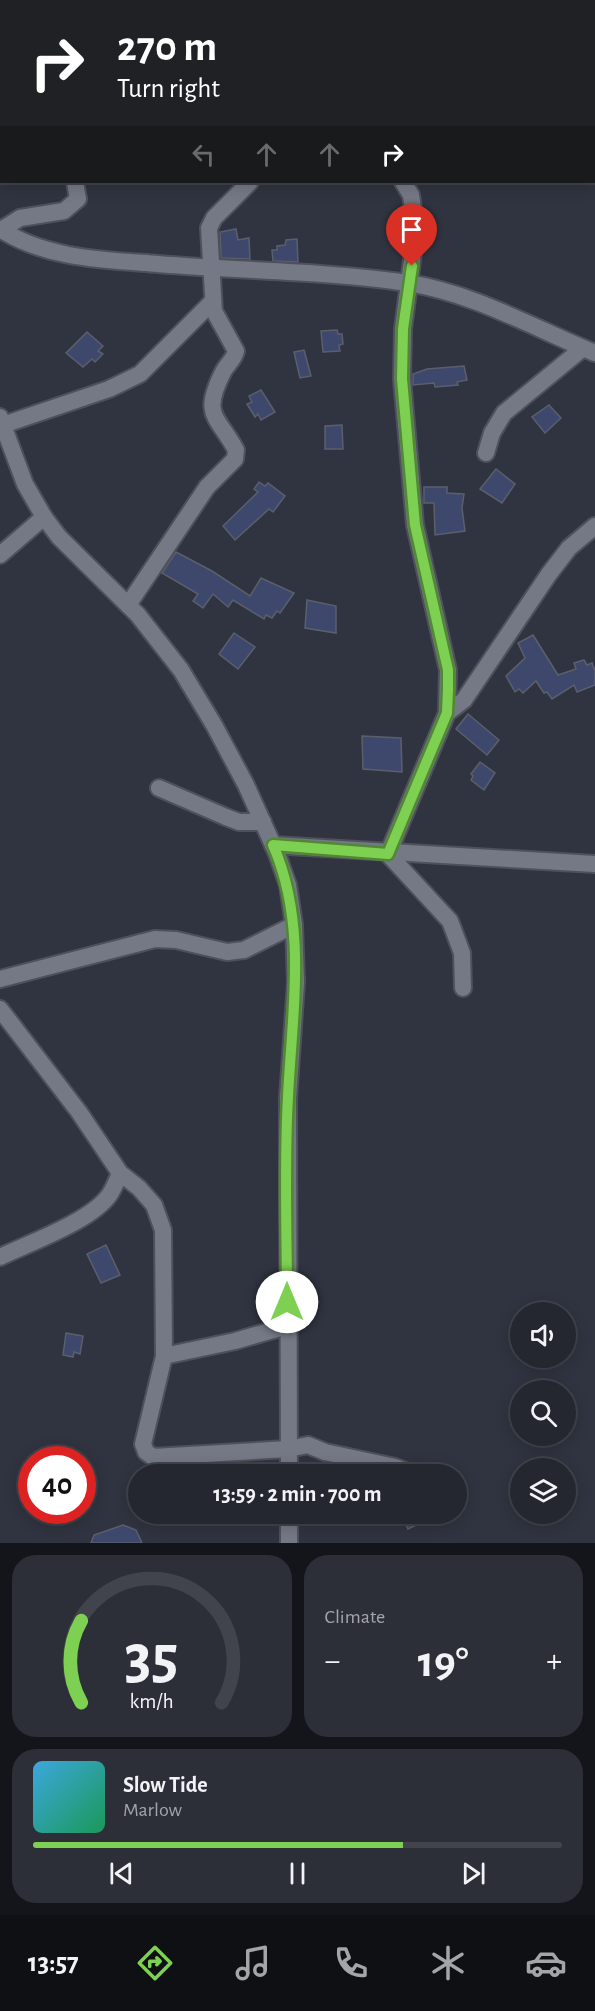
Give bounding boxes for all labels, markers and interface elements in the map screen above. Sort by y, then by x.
icon: right [18,24,96,102]
text: 270 m [117,26,217,68]
text: Turn right [117,75,220,102]
icon: left [187,138,220,171]
icon: ahead [250,138,283,171]
icon: ahead [313,138,346,171]
icon: right [376,138,409,171]
pin [386,204,437,266]
icon: arrive [395,213,428,246]
position arrow [255,1270,319,1334]
map controls [510,1302,576,1524]
button: sound [510,1302,576,1368]
button: search [510,1380,576,1446]
speed limit sign: 40 [18,1446,96,1524]
button: layers [510,1458,576,1524]
text: 13:59 · 2 min · 700 m [213,1483,382,1505]
text: Climate [325,1607,385,1627]
text: 35 [125,1627,179,1689]
text: 19° [418,1640,469,1685]
text: − [325,1645,340,1678]
text: + [546,1645,562,1678]
text: km/h [130,1691,174,1712]
text: Slow Tide [123,1774,208,1796]
text: Marlow [123,1800,182,1820]
icon: previous [105,1857,138,1890]
icon: pause [281,1857,314,1890]
icon: next [457,1857,490,1890]
icon: directions [134,1942,176,1984]
icon: music [232,1942,274,1984]
icon: phone [330,1942,372,1984]
icon: climate [427,1942,469,1984]
icon: car [525,1942,567,1984]
text: 13:57 [28,1949,79,1976]

